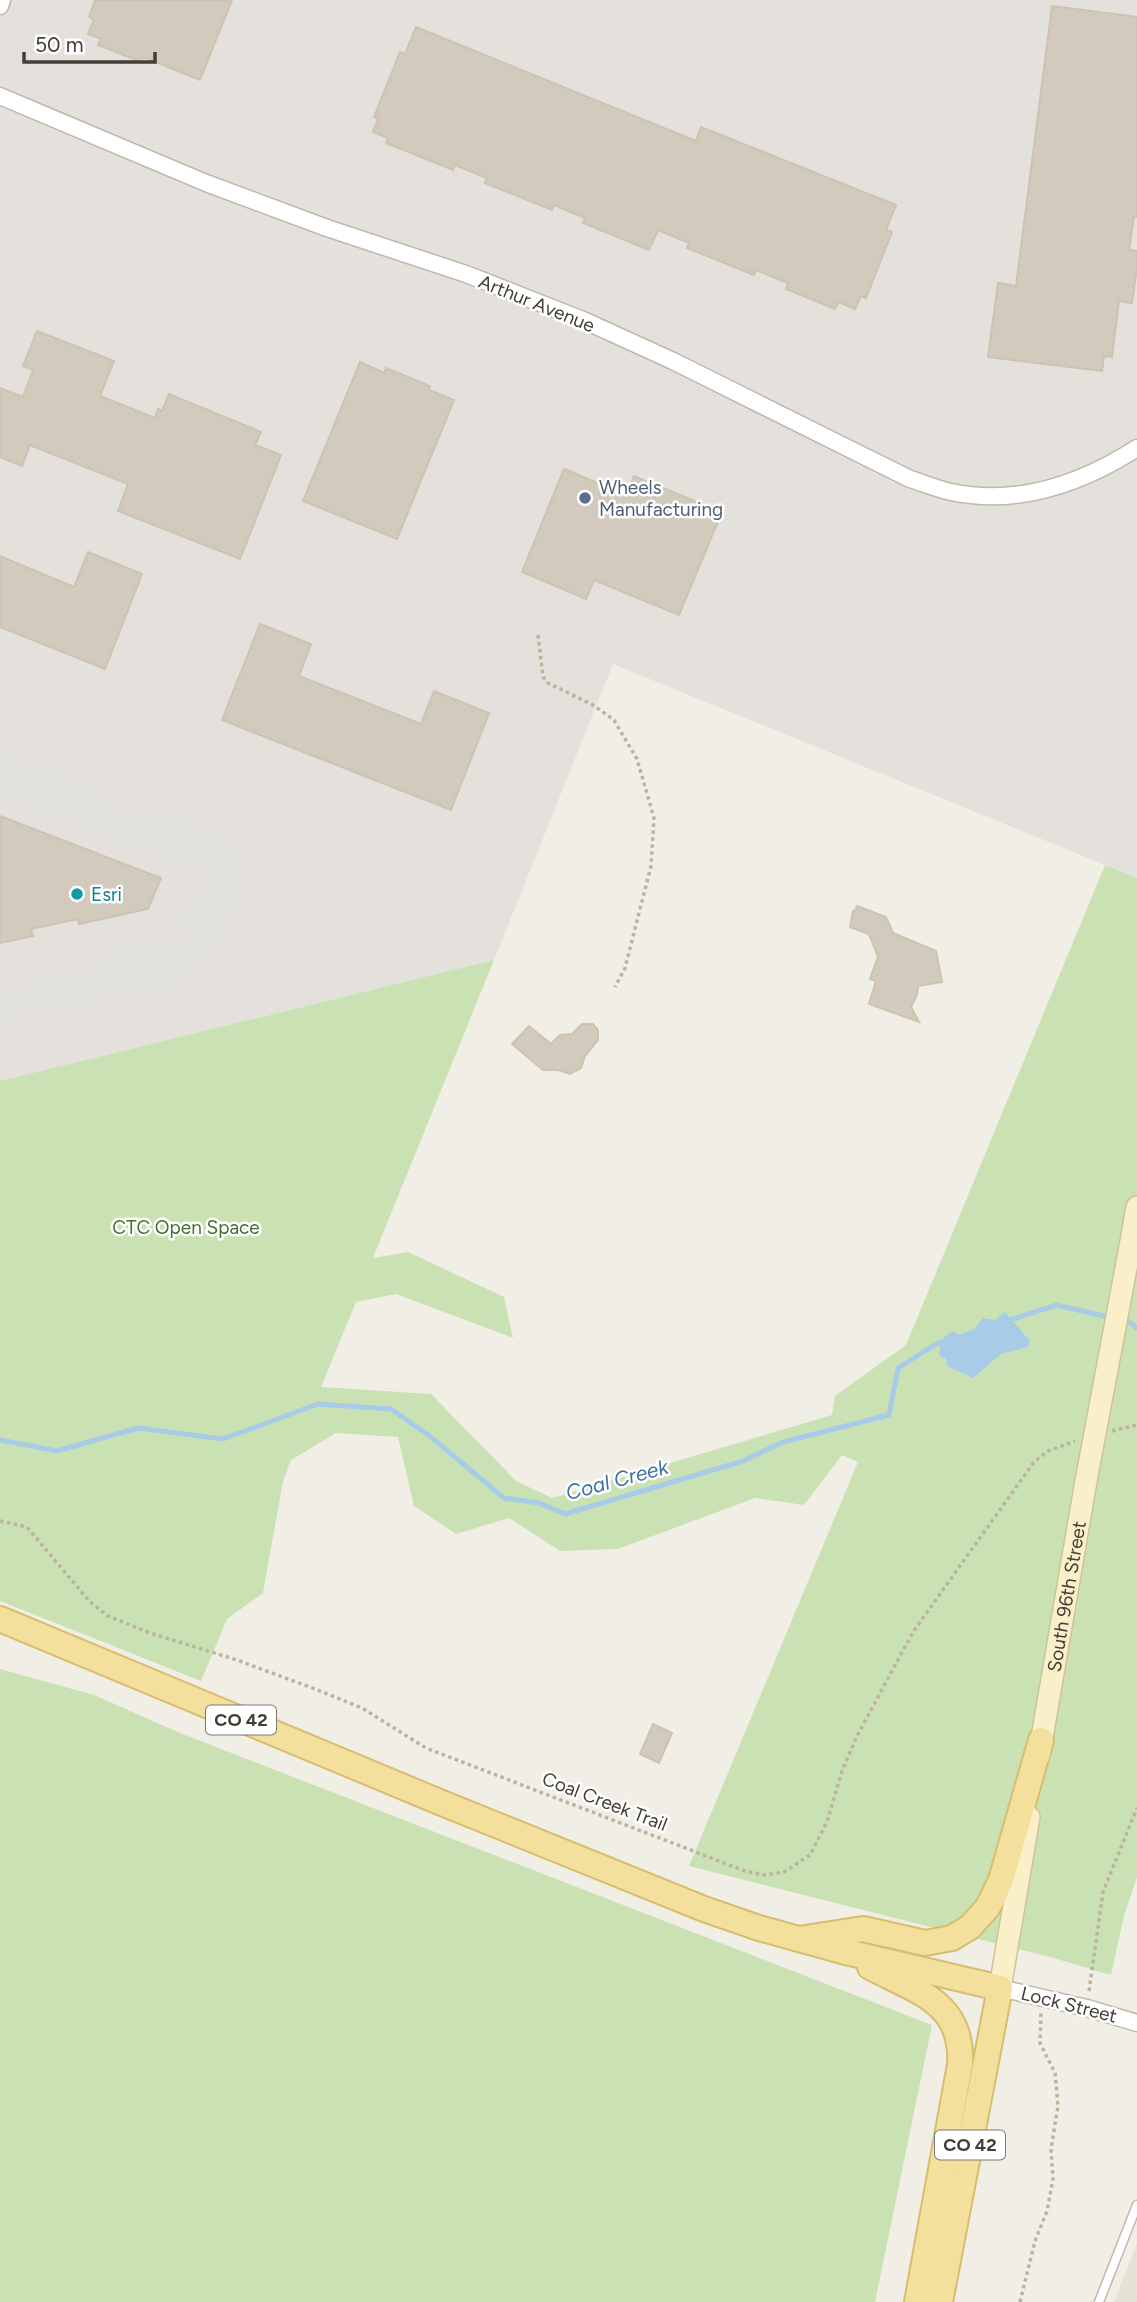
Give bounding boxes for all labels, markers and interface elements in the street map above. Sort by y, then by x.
scale bar [24,21,156,65]
text: 50 m [35,32,84,57]
street label: Arthur Avenue [475,270,598,337]
place label: Wheels Manufacturing [599,476,723,521]
marker: Wheels Manufacturing [577,490,593,506]
place label: Esri [91,883,122,906]
marker: Esri [69,886,85,902]
park label: CTC Open Space [112,1216,260,1239]
water label: Coal Creek [563,1454,672,1505]
street label: South 96th Street [1042,1519,1091,1674]
road number: CO 42 [206,1706,276,1735]
street label: Coal Creek Trail [539,1767,671,1836]
street label: Lock Street [1018,1981,1119,2028]
road number: CO 42 [935,2130,1005,2160]

